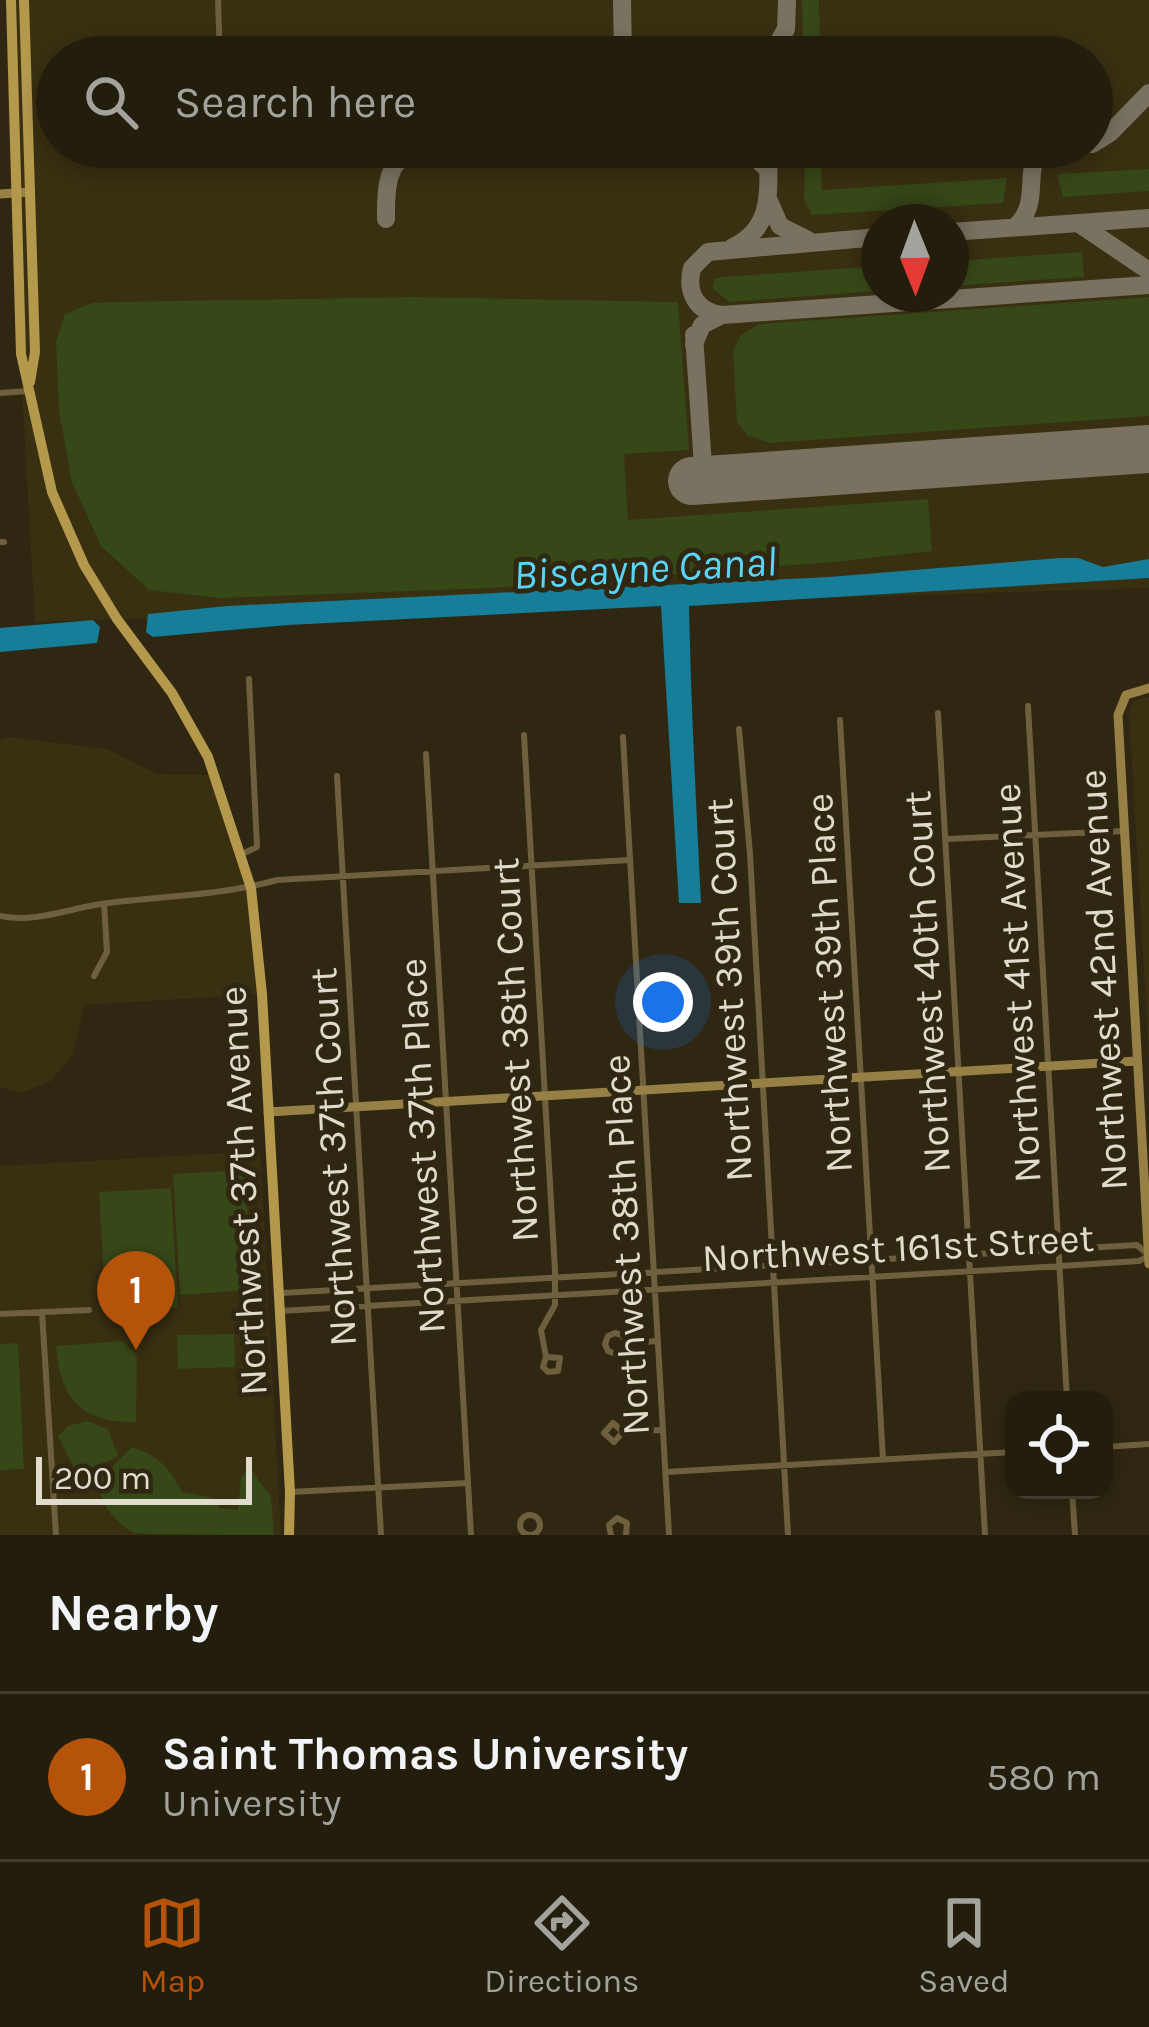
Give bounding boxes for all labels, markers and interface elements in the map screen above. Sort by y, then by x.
search box [36,36,1113,168]
icon: search [78,69,144,135]
text: Search here [174,76,416,128]
north arrow [861,204,969,312]
water label: Biscayne Canal [512,536,778,600]
street label: Northwest 42nd Avenue [1069,768,1137,1192]
street label: Northwest 41st Avenue [984,782,1050,1184]
street label: Northwest 40th Court [894,790,960,1174]
street label: Northwest 39th Place [796,792,862,1174]
street label: Northwest 39th Court [696,797,762,1183]
street label: Northwest 38th Court [482,857,548,1243]
street label: Northwest 37th Place [389,957,455,1335]
street label: Northwest 37th Court [300,966,366,1348]
your location [633,972,693,1032]
street label: Northwest 37th Avenue [209,985,277,1397]
street label: Northwest 38th Place [593,1053,659,1437]
street label: Northwest 161st Street [701,1215,1095,1281]
pin: 1 [97,1251,175,1350]
map controls [1005,1391,1113,1499]
button: locate [1005,1391,1113,1499]
scale bar [36,1451,252,1504]
text: 200 m [54,1459,151,1497]
text: Nearby [48,1583,218,1643]
text: Saint Thomas University [162,1728,688,1780]
text: 1 [80,1754,94,1800]
text: 580 m [986,1754,1101,1800]
text: University [162,1780,341,1826]
tab: Map [139,1890,205,2000]
tab: Directions [484,1890,639,2000]
tab: Saved [918,1890,1010,2000]

